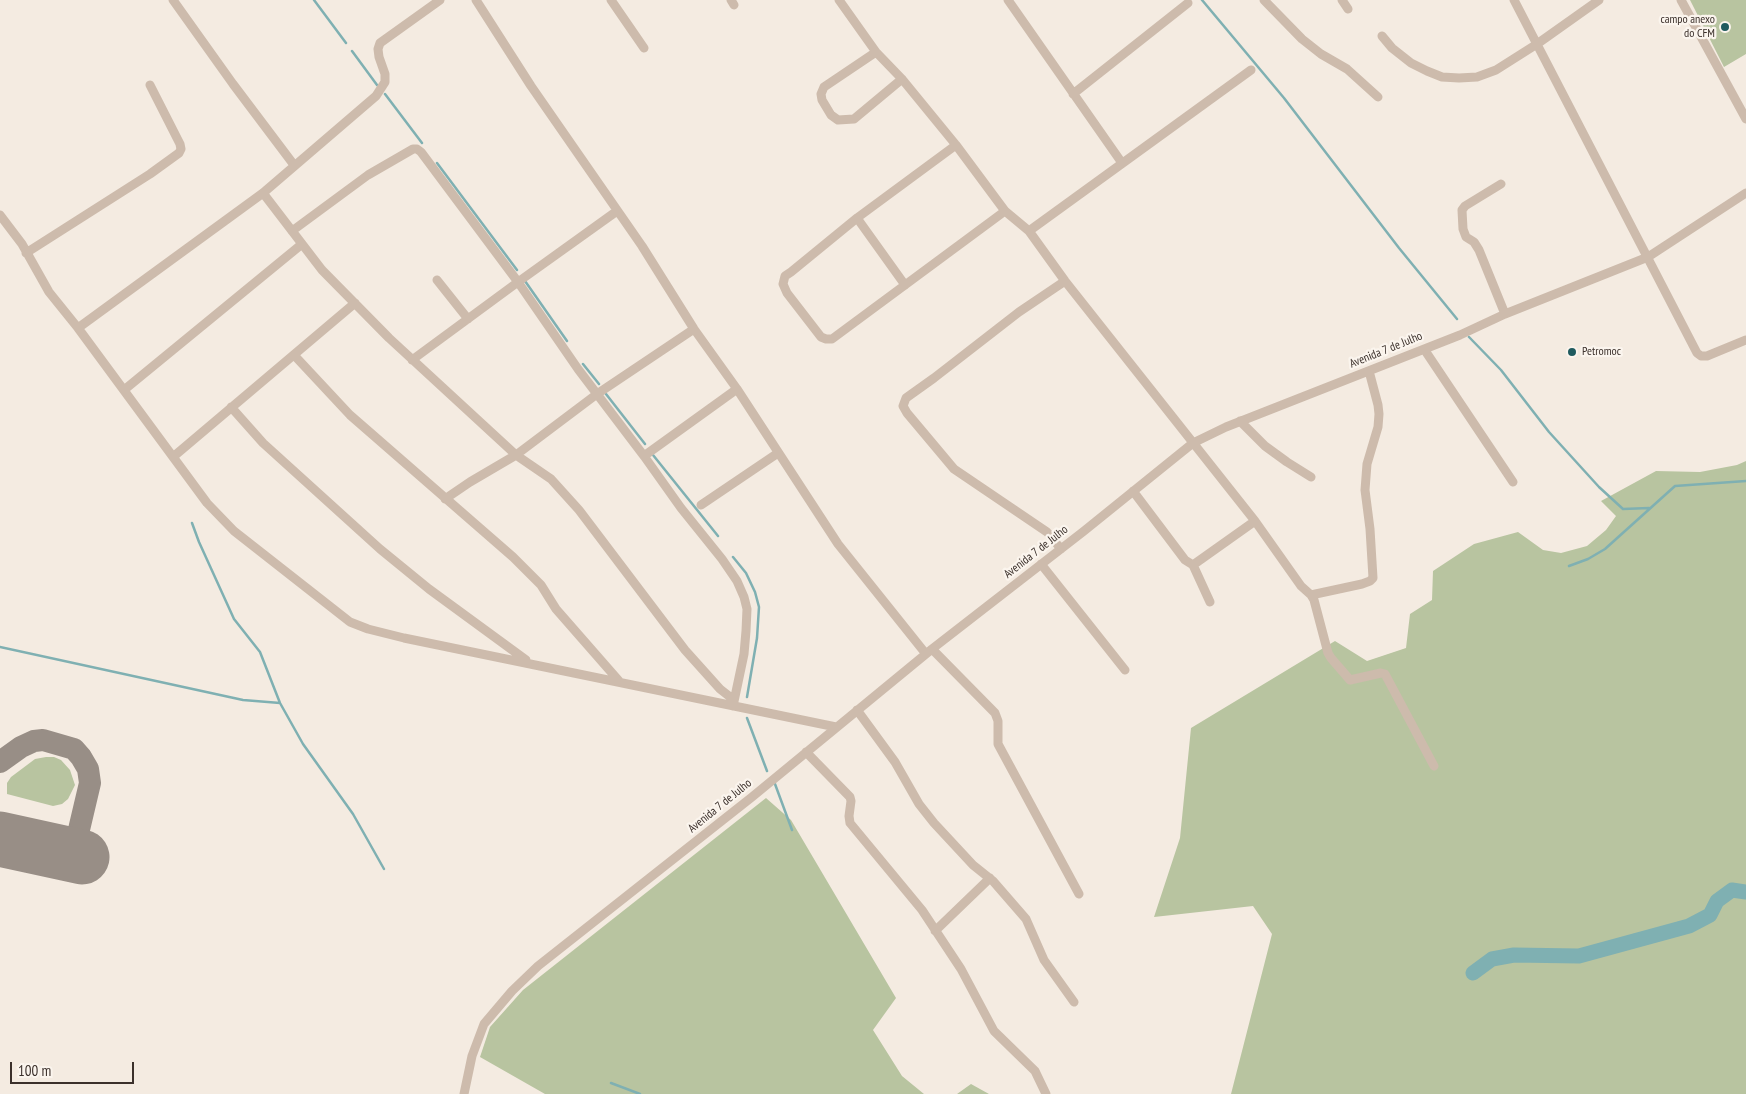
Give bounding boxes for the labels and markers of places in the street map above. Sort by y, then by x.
place label: campo anexo do CFM [1660,13,1715,41]
marker: campo anexo do CFM [1719,21,1731,33]
place label: Petromoc [1582,345,1621,359]
marker: Petromoc [1566,346,1578,358]

